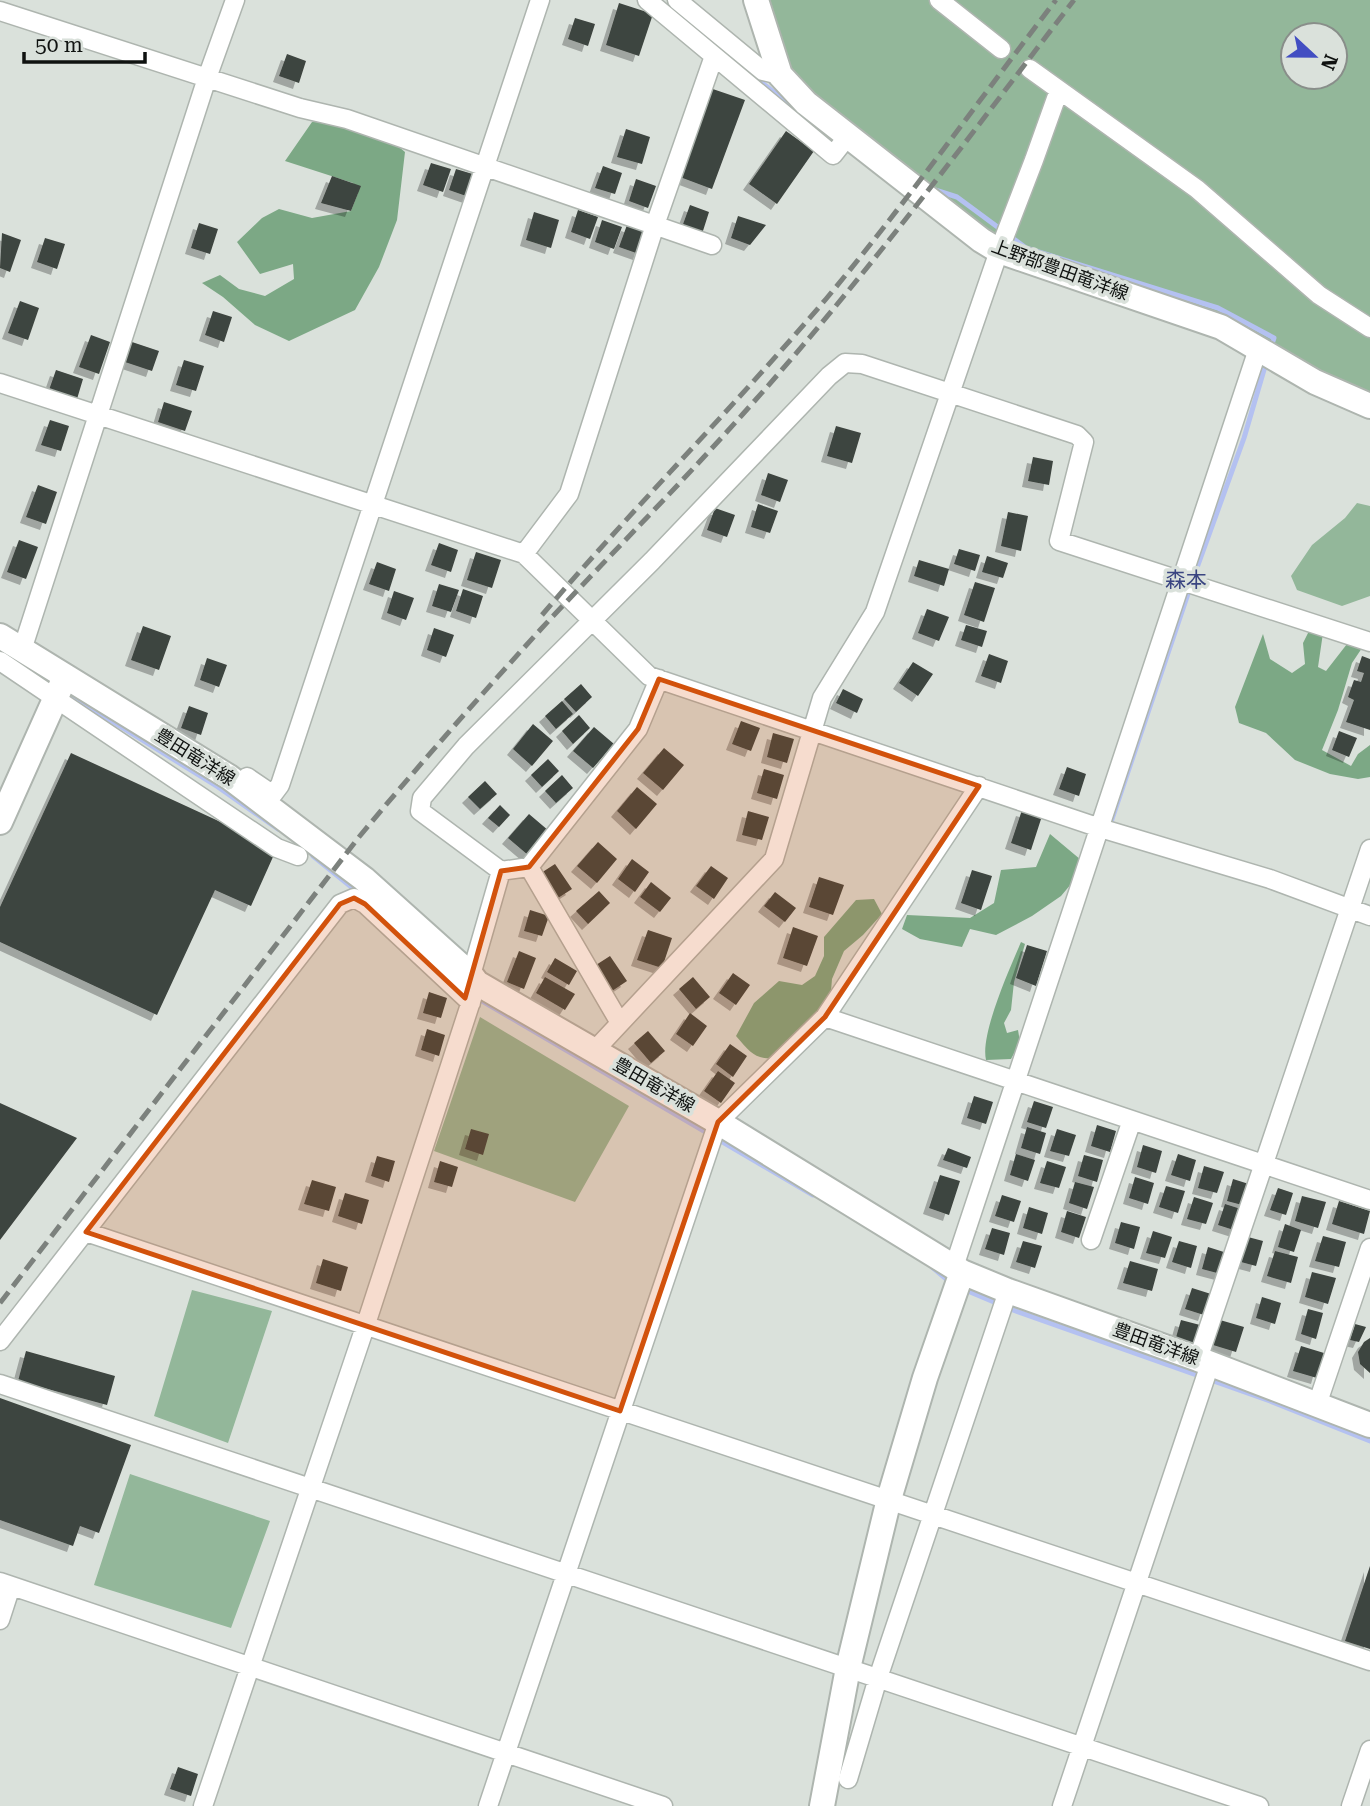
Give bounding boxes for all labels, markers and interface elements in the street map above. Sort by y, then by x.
scale bar [24,21,145,65]
north arrow [1279,21,1349,91]
text: 50 m [35,33,83,57]
text: N [1316,51,1343,74]
street label: 上野部豊田竜洋線 [989,235,1131,304]
district label: 森本 [1165,568,1207,592]
street label: 豊田竜洋線 [152,724,239,789]
street label: 豊田竜洋線 [610,1053,698,1116]
street label: 豊田竜洋線 [1110,1318,1202,1369]

